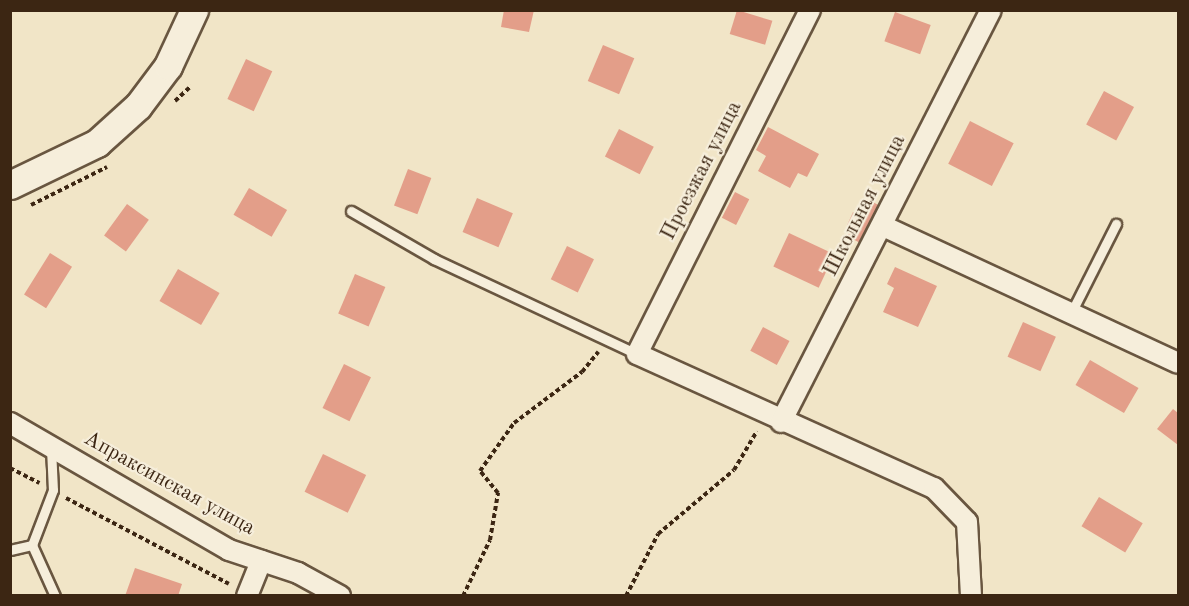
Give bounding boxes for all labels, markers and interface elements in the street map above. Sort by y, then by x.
street label: Проезжая улица [656,97,748,245]
street label: Школьная улица [818,131,912,281]
street label: Апраксинская улица [79,426,259,542]

